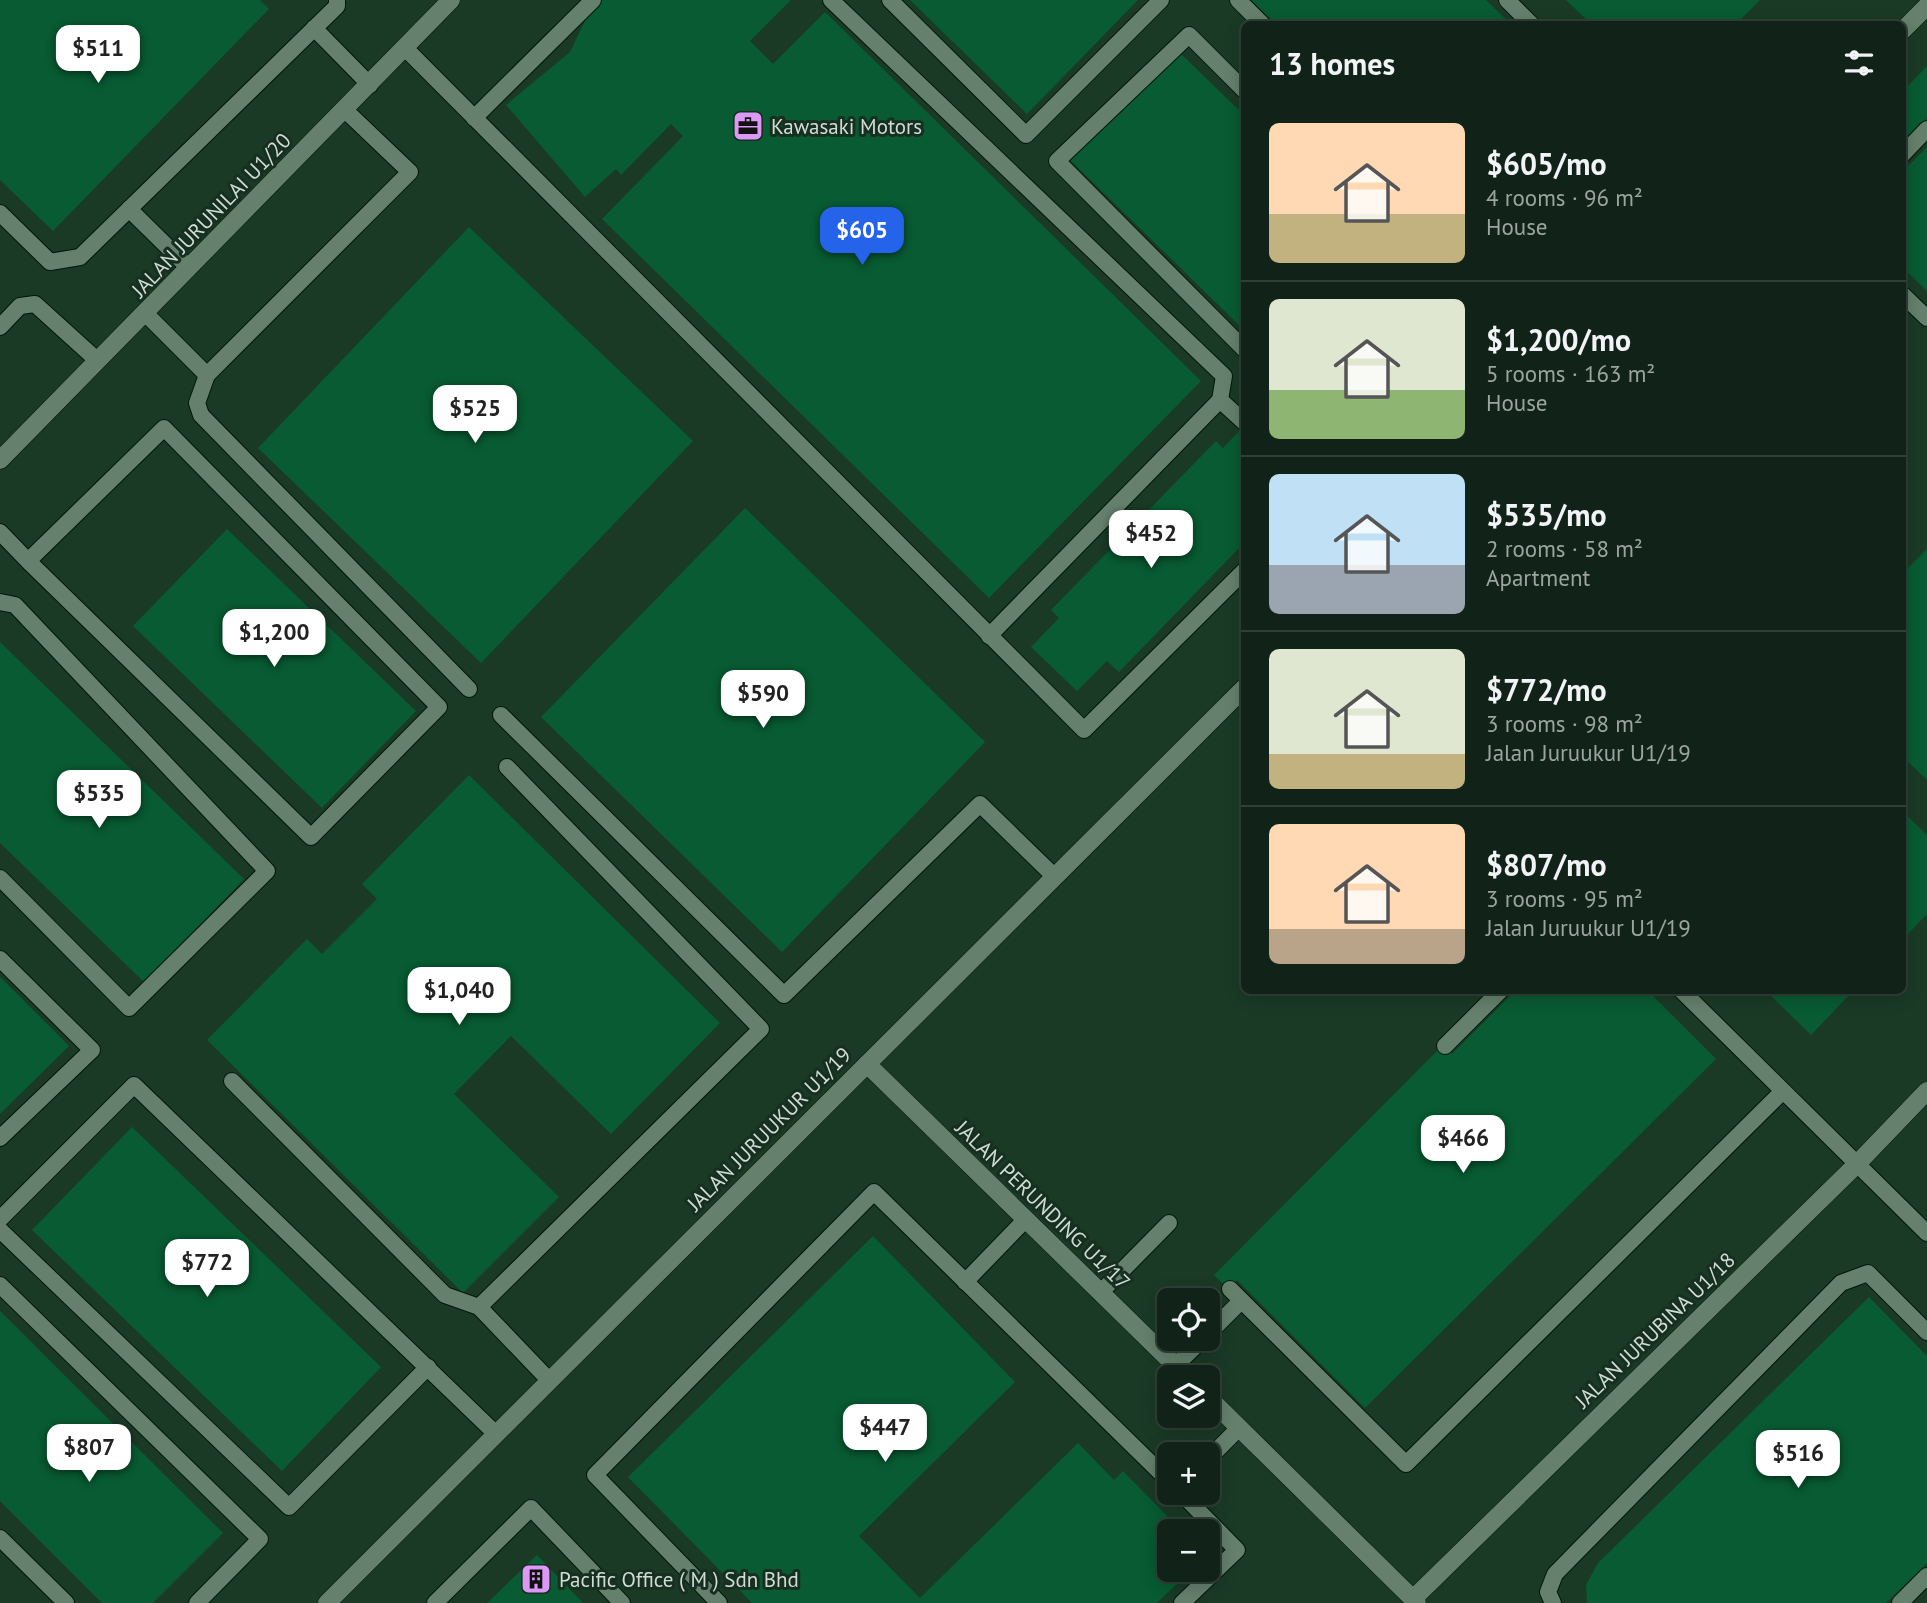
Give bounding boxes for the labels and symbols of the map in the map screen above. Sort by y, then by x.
pin: $511 [57,25,139,85]
office icon: Kawasaki Motors [731,109,765,143]
place label: Kawasaki Motors [771,113,922,140]
street label: JALAN JURUNILAI U1/20 [125,127,296,304]
pin: $605 [821,208,903,267]
pin: $525 [434,386,516,445]
pin: $452 [1110,510,1192,570]
pin: $1,200 [217,610,331,669]
pin: $590 [722,670,804,730]
pin: $535 [58,770,140,830]
pin: $1,040 [402,968,516,1027]
street label: JALAN JURUUKUR U1/19 [681,1041,857,1217]
street label: JALAN PERUNDING U1/17 [949,1114,1136,1296]
pin: $466 [1422,1116,1504,1175]
pin: $772 [166,1240,248,1299]
street label: JALAN JURUBINA U1/18 [1569,1247,1741,1414]
pin: $447 [844,1404,926,1464]
pin: $807 [48,1424,130,1484]
pin: $516 [1757,1430,1839,1490]
building icon: Pacific Office ( M ) Sdn Bhd [519,1562,553,1596]
place label: Pacific Office ( M ) Sdn Bhd [559,1566,799,1593]

